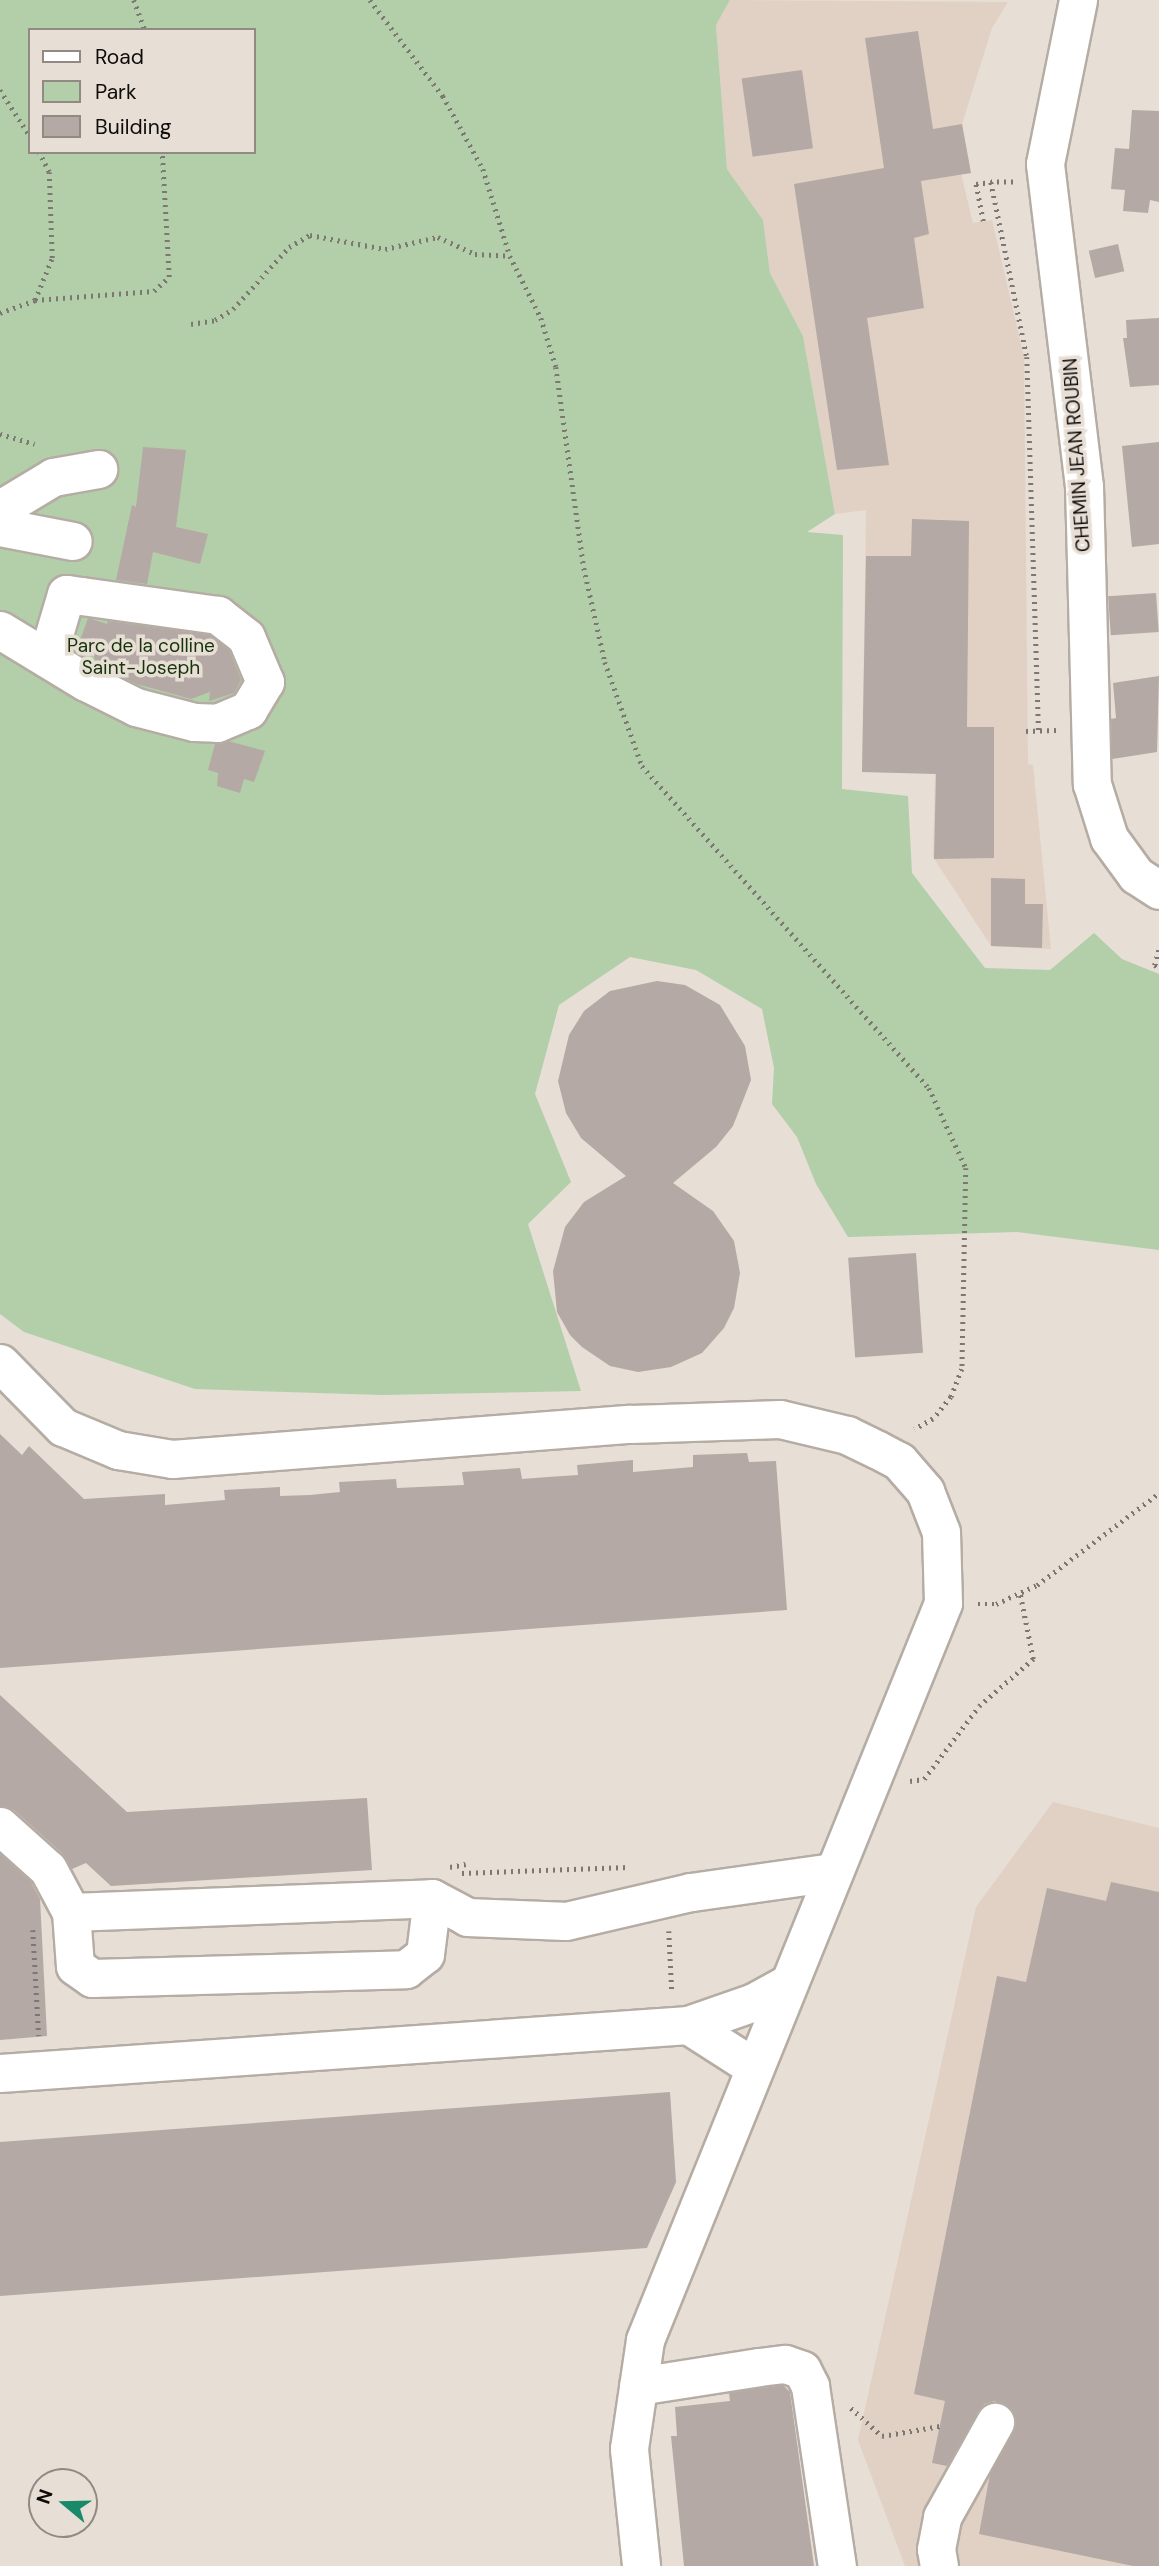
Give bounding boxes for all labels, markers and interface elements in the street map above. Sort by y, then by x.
legend [28,28,256,154]
text: Road [95,43,144,71]
text: Park [95,78,136,106]
text: Building [95,113,171,141]
street label: CHEMIN JEAN ROUBIN [1059,357,1095,553]
park label: Parc de la colline Saint-Joseph [67,635,215,679]
north arrow [28,2468,98,2538]
text: N [30,2486,59,2507]

